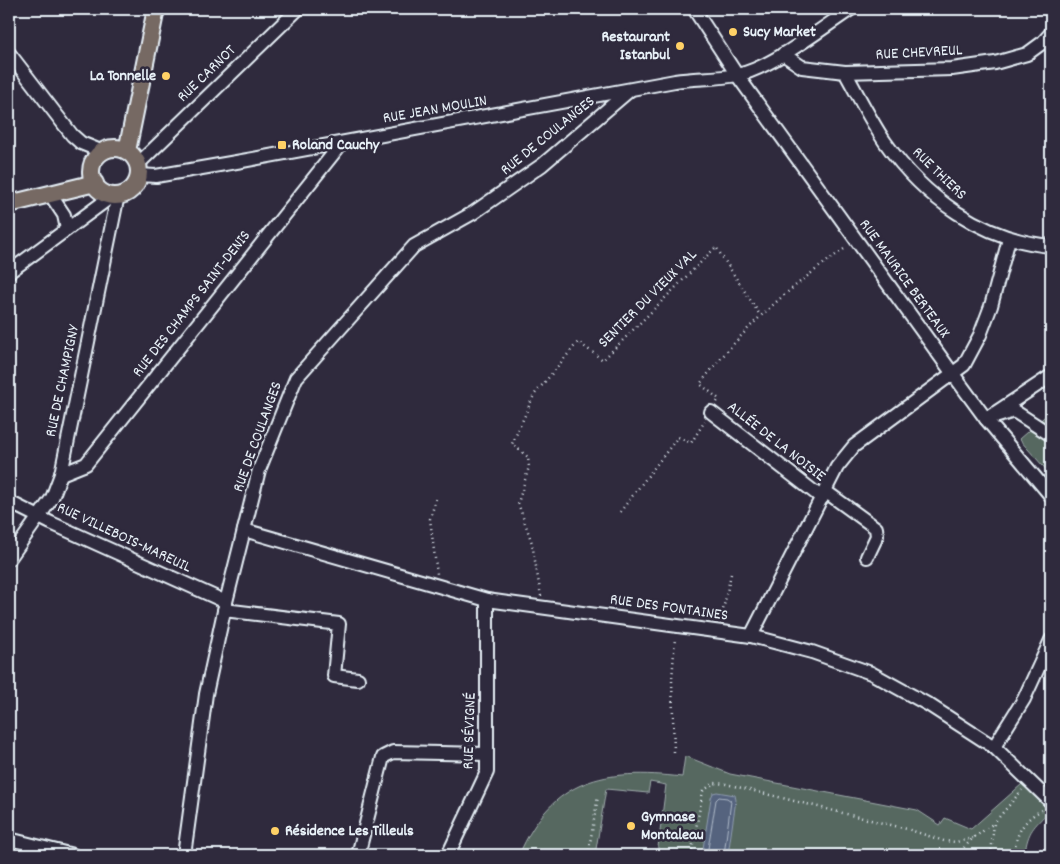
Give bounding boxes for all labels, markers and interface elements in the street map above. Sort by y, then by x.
place label: Sucy Market [743,21,816,44]
place label: Restaurant Istanbul [601,26,670,67]
marker: Sucy Market [727,26,739,38]
street label: RUE CARNOT [172,39,242,108]
street label: RUE CHEVREUL [875,39,963,67]
marker: Restaurant Istanbul [674,40,686,52]
place label: La Tonnelle [90,65,156,88]
marker: La Tonnelle [160,70,172,82]
street label: RUE JEAN MOULIN [381,89,489,130]
street label: RUE DE COULANGES [496,91,600,181]
place label: Roland Cauchy [292,134,381,157]
marker: Roland Cauchy [276,139,288,151]
street label: RUE THIERS [907,142,971,206]
street label: RUE MAURICE BERTEAUX [853,215,955,344]
street label: RUE DES CHAMPS SAINT-DENIS [127,226,257,382]
street label: SENTIER DU VIEUX VAL [593,244,703,354]
street label: RUE DE CHAMPIGNY [40,322,86,439]
street label: RUE DE COULANGES [227,379,289,495]
street label: ALLÉE DE LA NOISIE [722,396,831,488]
street label: RUE VILLEBOIS-MAREUIL [53,497,195,579]
street label: RUE DES FONTAINES [608,588,730,628]
street label: RUE SÉVIGNÉ [457,692,483,770]
place label: Gymnase Montaleau [641,806,704,847]
place label: Résidence Les Tilleuls [285,820,414,843]
marker: Gymnase Montaleau [625,820,637,832]
marker: Résidence Les Tilleuls [269,825,281,837]

